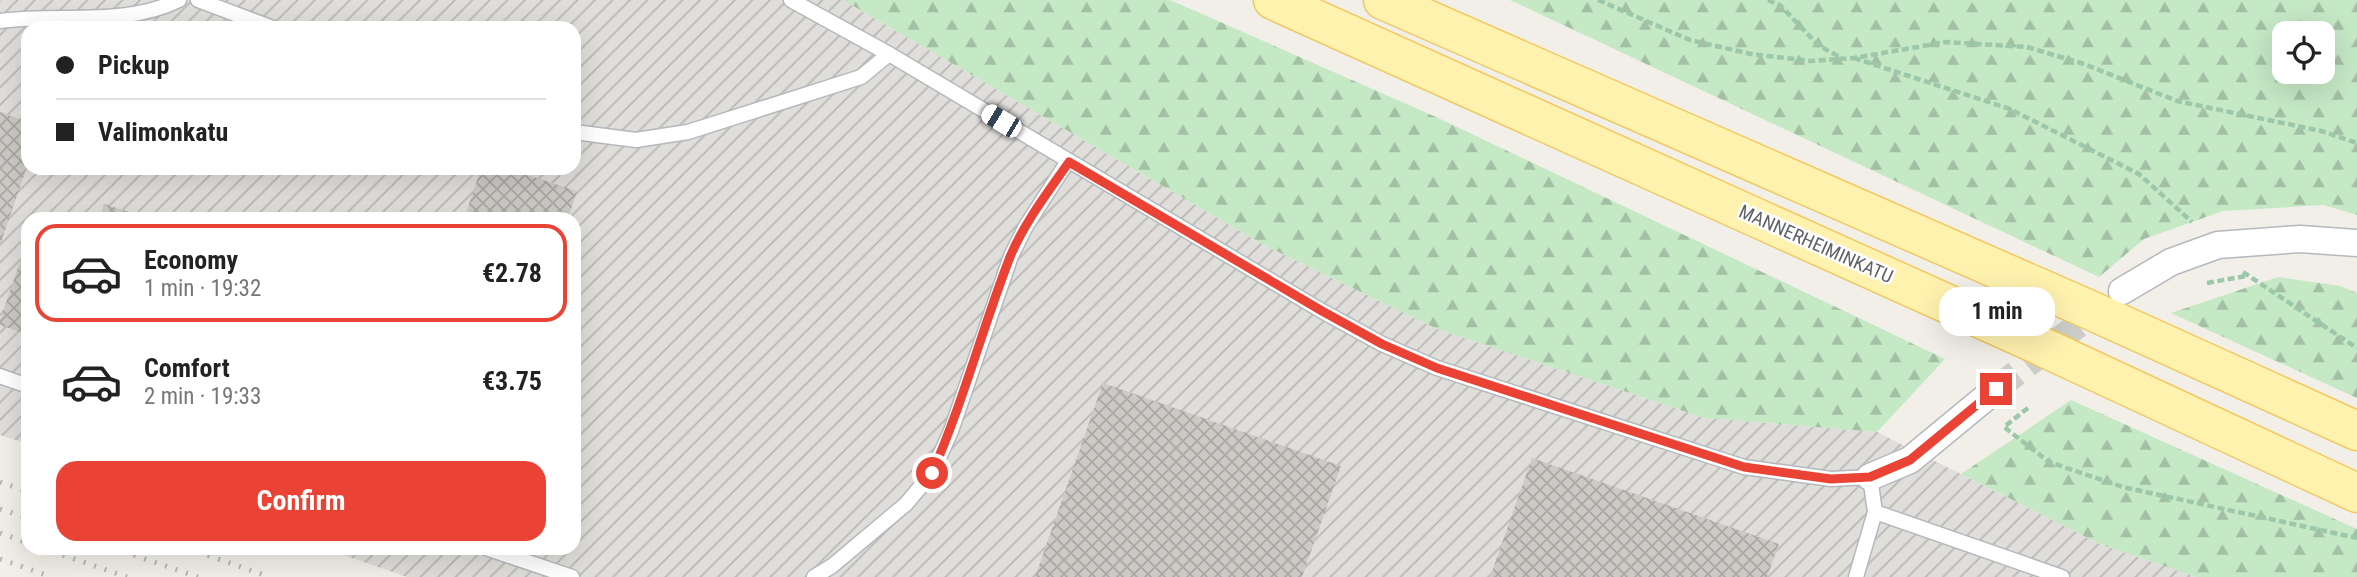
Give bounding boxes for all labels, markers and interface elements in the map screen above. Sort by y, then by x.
map controls [2272,21,2335,84]
button: locate [2272,21,2335,84]
text: Pickup [98,50,169,80]
car [978,101,1025,141]
text: Valimonkatu [98,117,228,147]
street label: MANNERHEIMINKATU [1735,200,1897,288]
icon: car [60,242,123,305]
text: Economy [144,245,238,275]
text: €2.78 [482,258,542,288]
text: 1 min · 19:32 [144,275,261,302]
callout: 1 min [1938,288,2054,336]
text: 1 min [1971,298,2023,325]
icon: car [60,350,123,413]
text: Comfort [144,353,230,383]
text: €3.75 [482,366,542,396]
route end [1980,373,2012,405]
text: 2 min · 19:33 [144,383,261,410]
route start [916,457,948,489]
button: Confirm [56,461,546,541]

